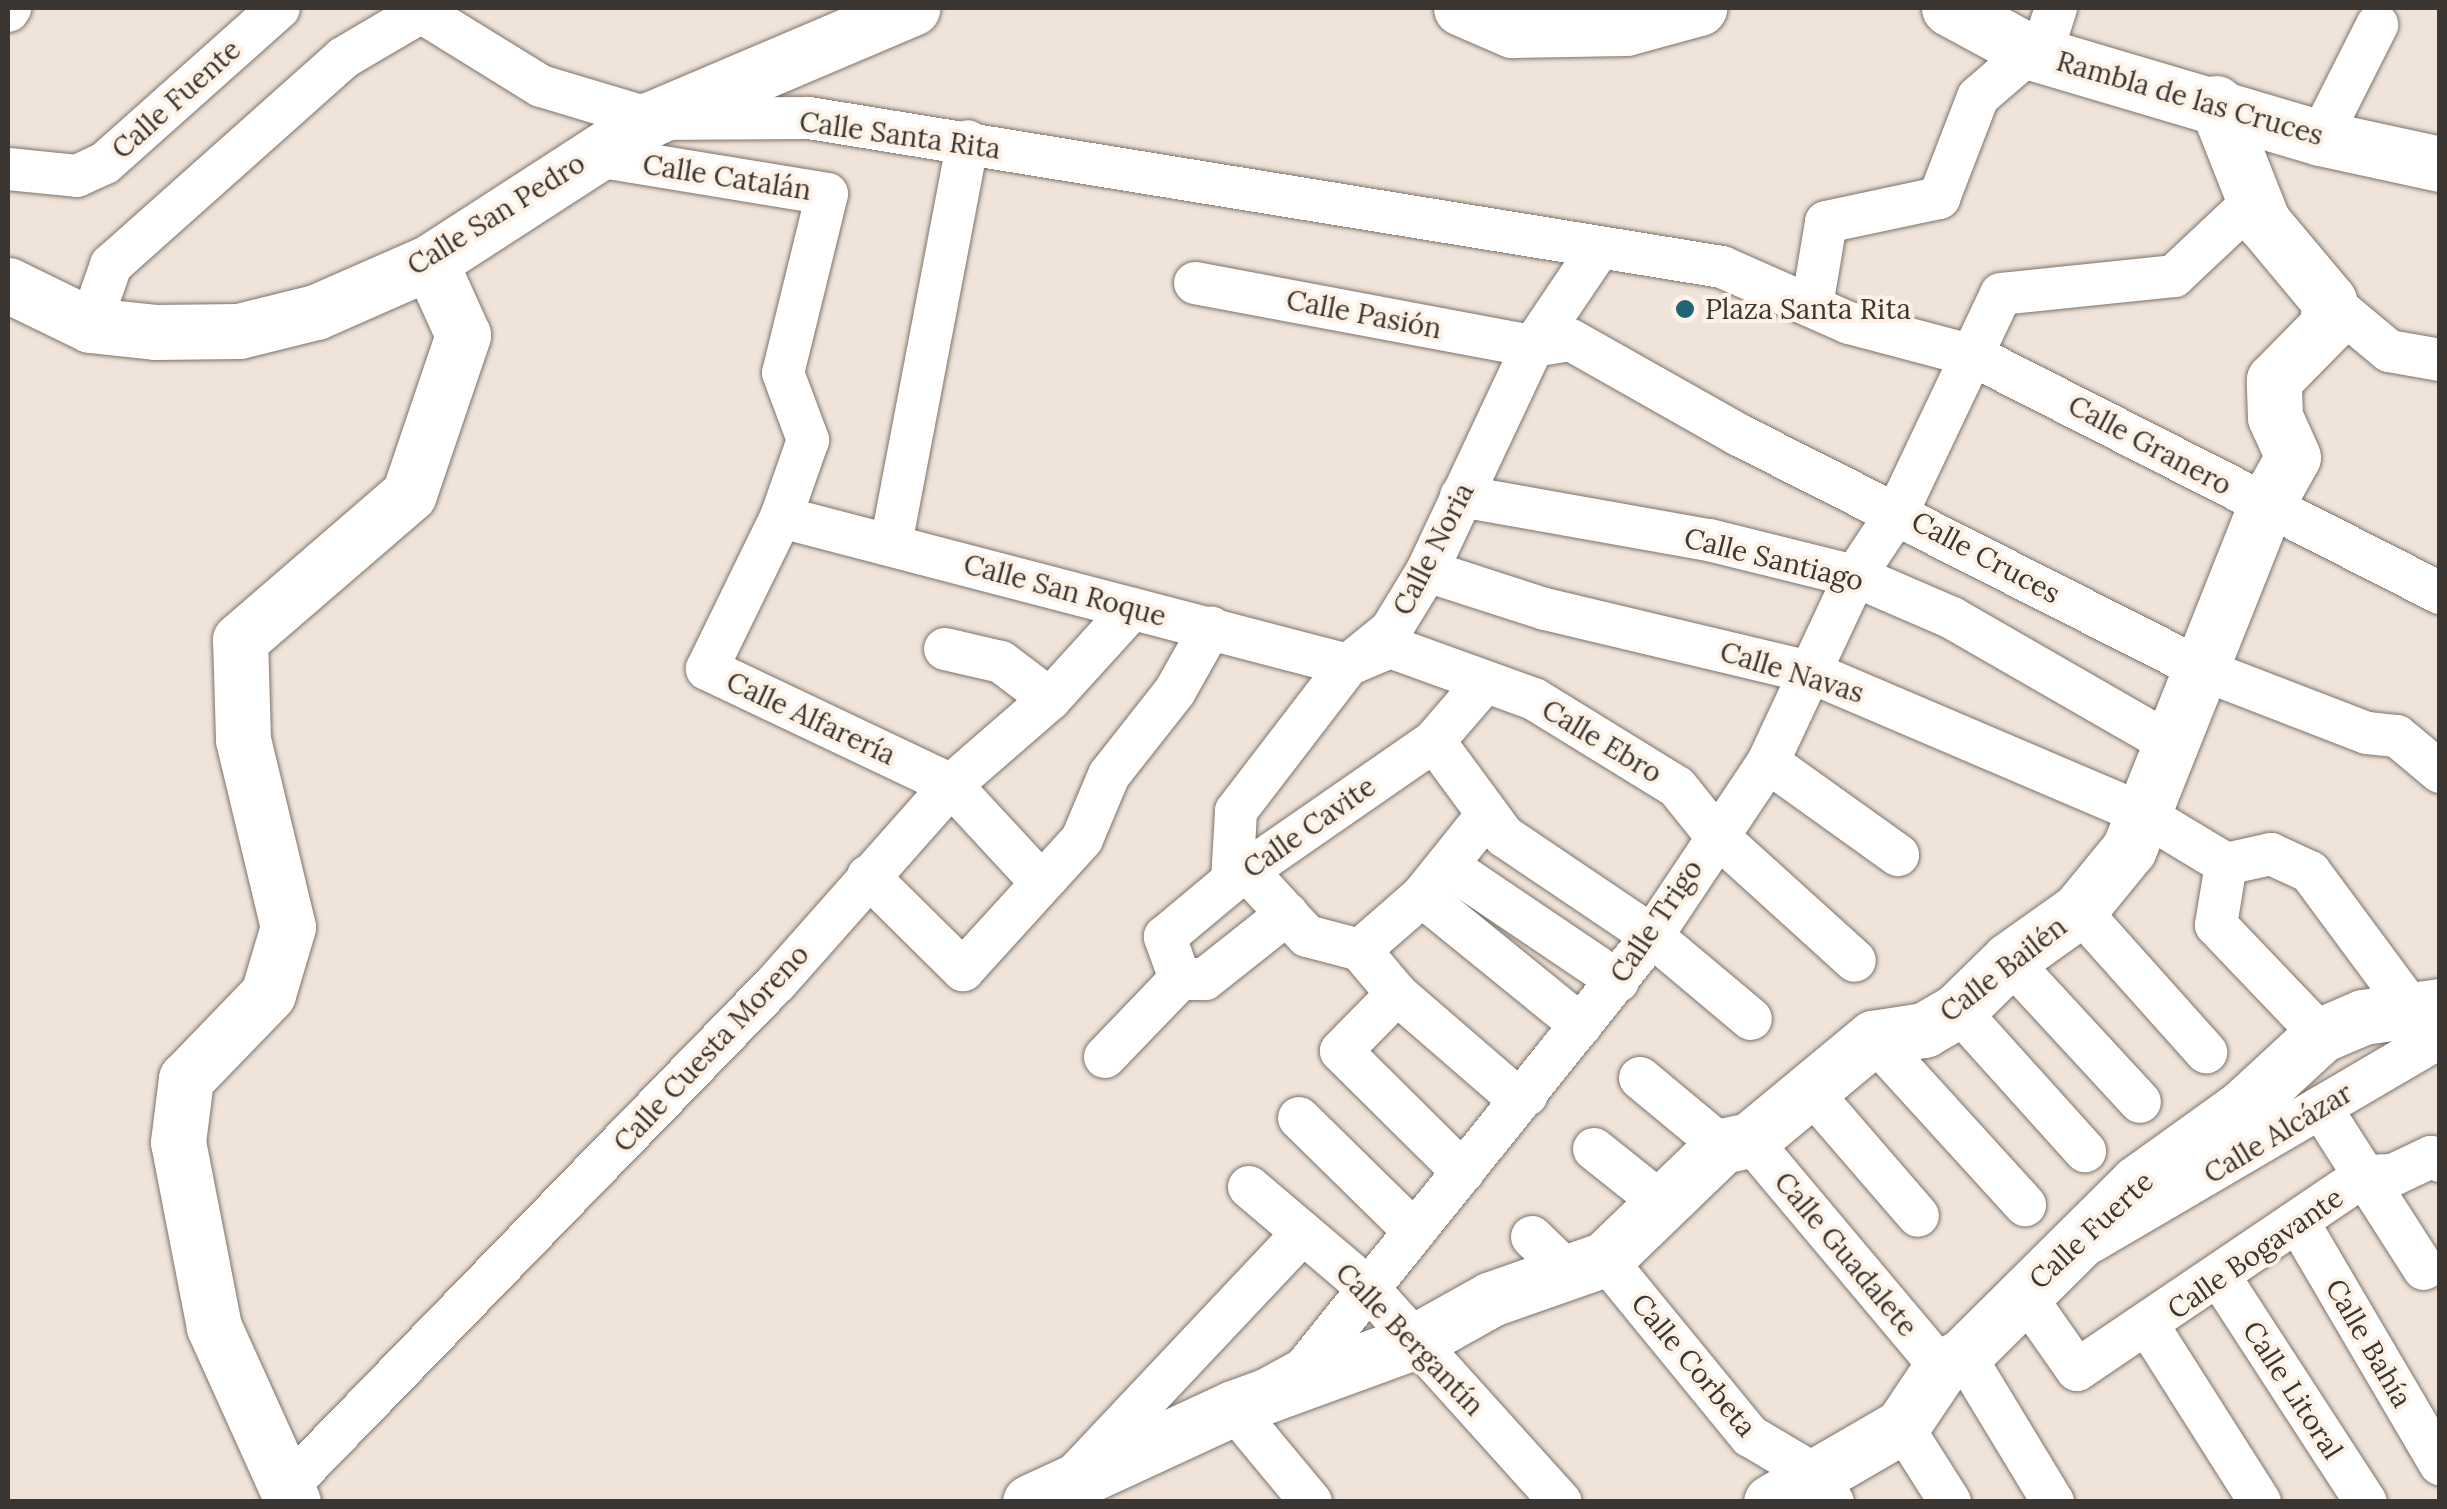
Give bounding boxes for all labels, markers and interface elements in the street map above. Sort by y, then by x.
street label: Calle Fuente [105,32,247,166]
street label: Rambla de las Cruces [2053,44,2327,152]
street label: Calle Santa Rita [797,104,1003,166]
street label: Calle San Pedro [401,146,591,282]
street label: Calle Catalán [640,147,814,207]
street label: Calle Pasión [1284,283,1444,345]
place label: Plaza Santa Rita [1705,292,1911,326]
marker: Plaza Santa Rita [1674,298,1696,320]
street label: Calle Granero [2063,388,2237,502]
street label: Calle Noria [1385,477,1481,621]
street label: Calle Cruces [1906,504,2066,610]
street label: Calle Santiago [1681,520,1867,598]
street label: Calle San Roque [960,547,1170,633]
street label: Calle Navas [1716,634,1868,710]
street label: Calle Alfarería [721,664,901,772]
street label: Calle Ebro [1536,692,1668,790]
street label: Calle Cavite [1236,769,1382,885]
street label: Calle Trigo [1603,853,1709,989]
street label: Calle Bailén [1933,909,2073,1029]
street label: Calle Cuesta Moreno [606,937,816,1159]
street label: Calle Alcázar [2198,1076,2358,1190]
street label: Calle Fuerte [2022,1164,2160,1296]
street label: Calle Guadalete [1768,1165,1924,1343]
street label: Calle Bogavante [2161,1180,2349,1326]
street label: Calle Bergantín [1329,1256,1491,1422]
street label: Calle Bahía [2319,1273,2419,1413]
street label: Calle Corbeta [1624,1287,1764,1443]
street label: Calle Litoral [2236,1315,2350,1465]

